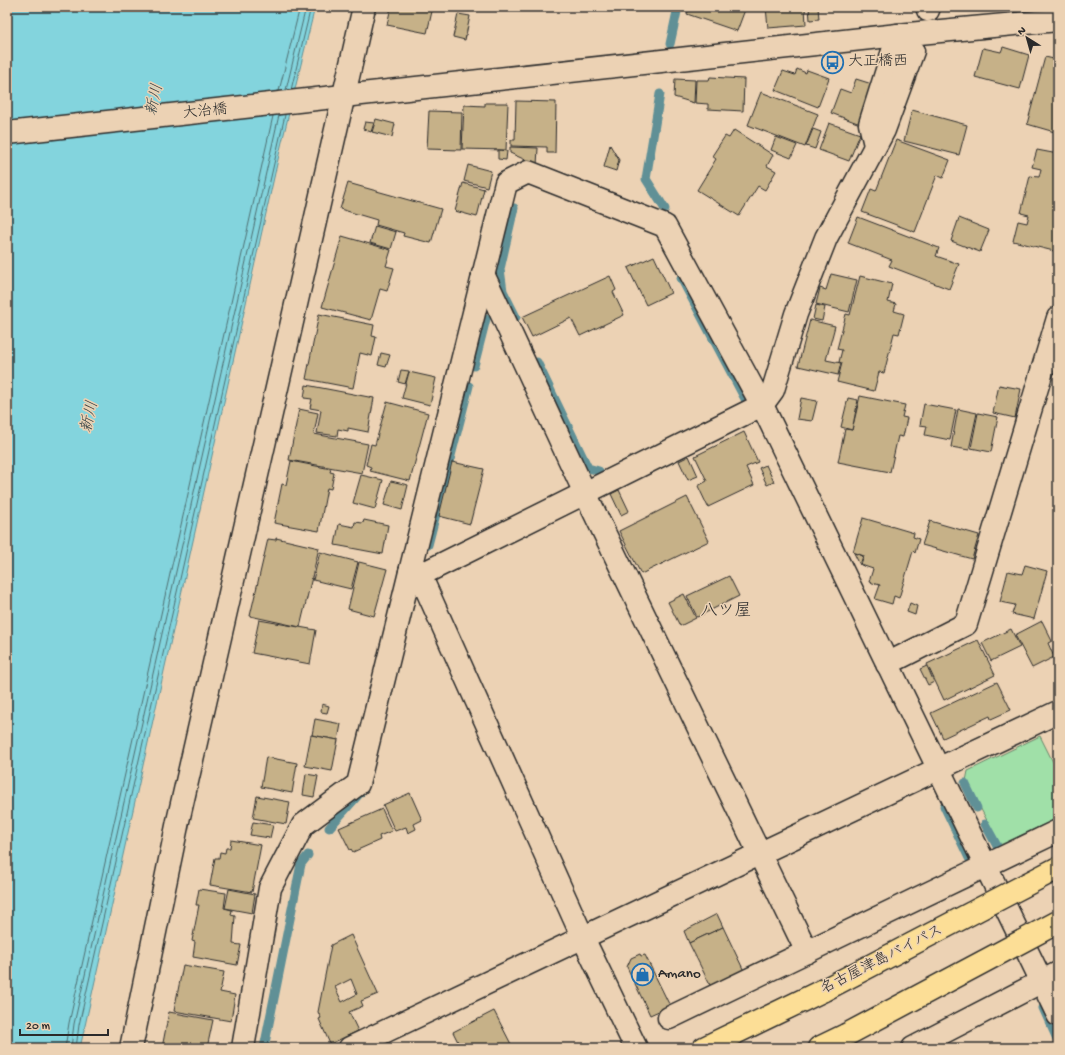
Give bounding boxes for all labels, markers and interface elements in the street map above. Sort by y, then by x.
north arrow [1007,18,1047,58]
text: N [1016,25,1029,39]
bus stop icon: 大正橋西 [820,49,846,75]
place label: 大正橋西 [848,53,908,71]
water label: 新川 [142,82,169,118]
street label: 大治橋 [182,101,228,123]
water label: 新川 [77,399,104,435]
district label: 八ツ屋 [701,602,752,622]
street label: 名古屋津島バイパス [817,921,946,999]
shop icon: Amano [629,961,655,987]
place label: Amano [658,965,701,983]
scale bar [20,1011,108,1037]
text: 20 m [26,1020,51,1034]

